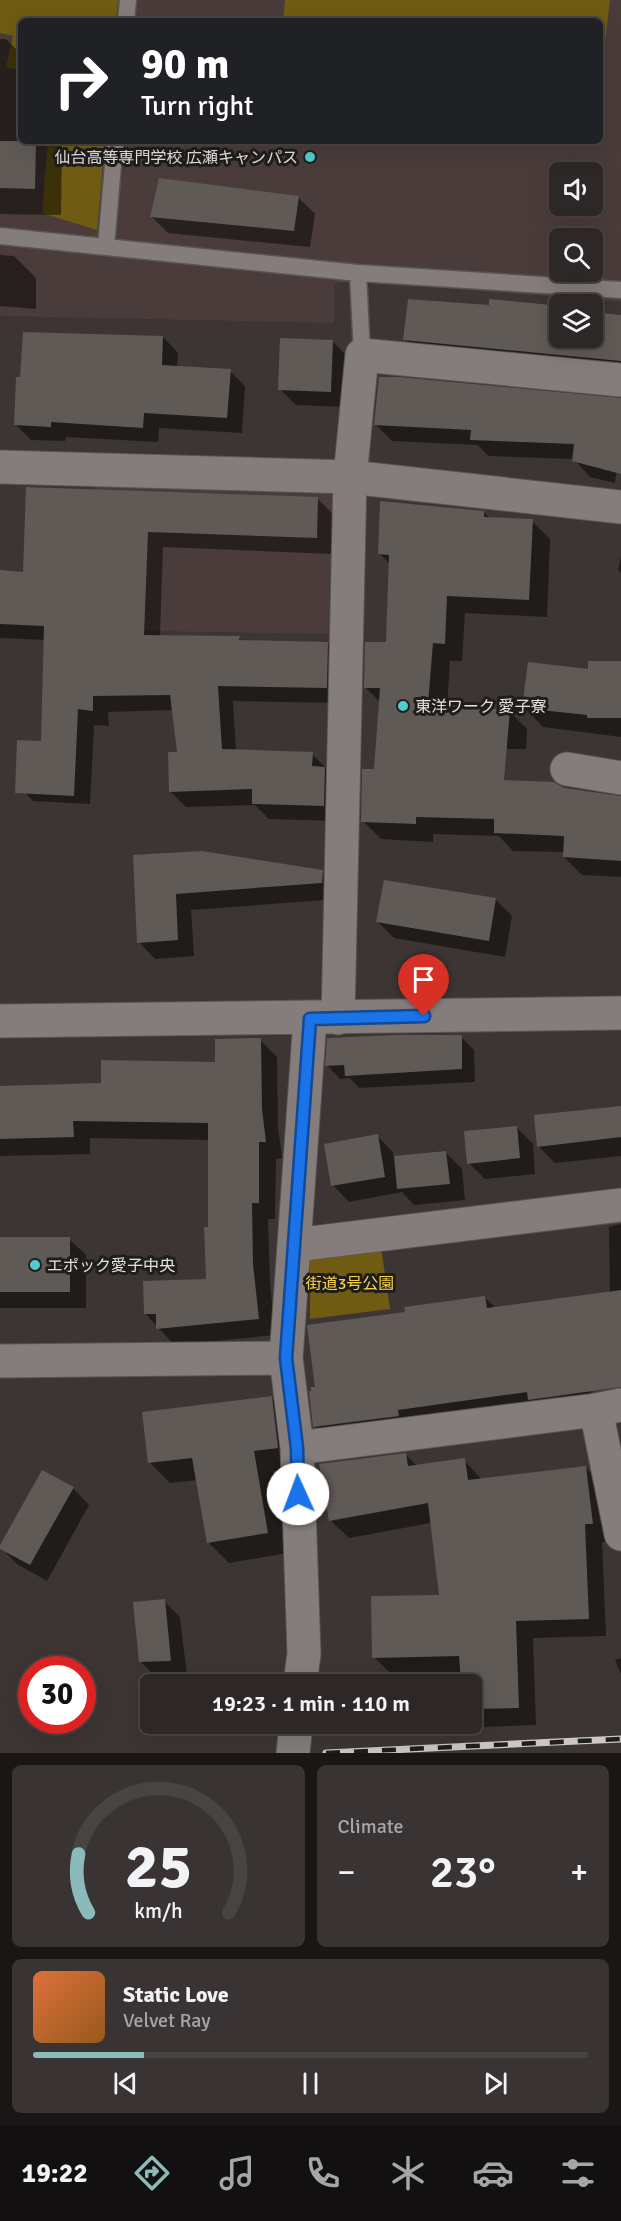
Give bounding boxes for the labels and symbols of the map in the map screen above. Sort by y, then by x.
place label: 仙台高等専門学校 広瀬キャンパス [54,148,298,168]
marker: 仙台高等専門学校 広瀬キャンパス [303,150,317,164]
place label: 東洋ワーク 愛子寮 [415,697,547,717]
marker: 東洋ワーク 愛子寮 [396,699,410,713]
pin [398,954,449,1016]
place label: エポック愛子中央 [47,1256,175,1276]
marker: エポック愛子中央 [28,1258,42,1272]
park label: 街道3号公園 [306,1274,394,1294]
position arrow [266,1462,330,1526]
speed limit sign: 30 [18,1656,96,1734]

